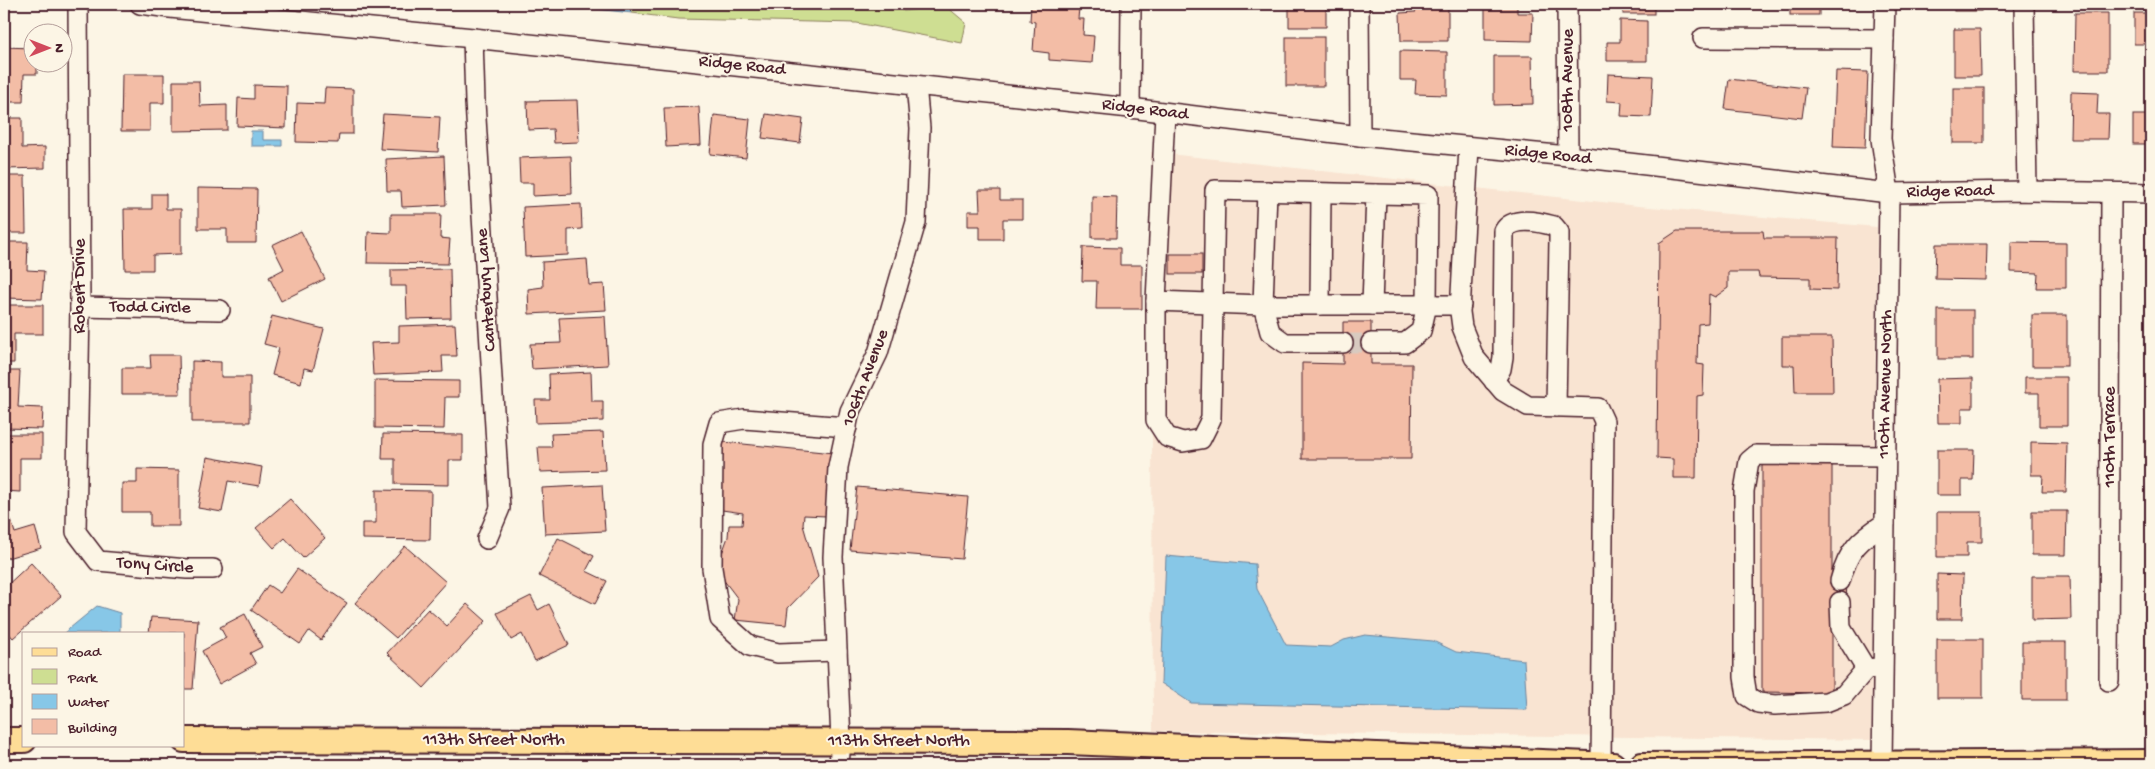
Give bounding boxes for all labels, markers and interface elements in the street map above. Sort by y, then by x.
north arrow [22,22,72,72]
street label: 108th Avenue [1558,28,1579,132]
text: N [50,43,67,53]
street label: Ridge Road [698,51,788,81]
street label: Ridge Road [1101,94,1191,126]
street label: Ridge Road [1504,140,1594,170]
street label: Ridge Road [1906,181,1995,203]
street label: Canterbury Lane [472,227,502,352]
street label: Robert Drive [70,238,91,333]
street label: Todd Circle [108,297,191,319]
street label: 110th Avenue North [1874,309,1898,460]
street label: 106th Avenue [838,326,894,430]
street label: 110th Terrace [2100,386,2121,488]
street label: Tony Circle [115,553,195,579]
legend [22,632,185,746]
text: Road [68,644,102,662]
text: Park [67,670,98,688]
text: Water [68,694,110,712]
text: Building [67,720,117,738]
street label: 113th Street North [422,730,565,751]
street label: 113th Street North [827,731,970,752]

